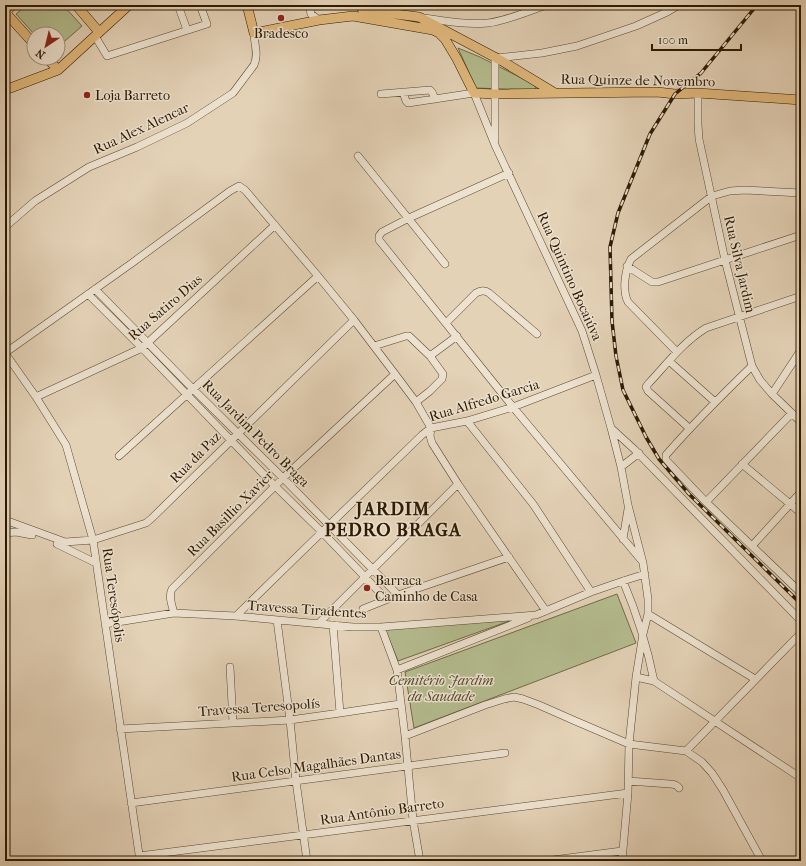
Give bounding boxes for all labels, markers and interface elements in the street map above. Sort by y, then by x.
marker: Bradesco [276,13,286,23]
place label: Bradesco [254,25,308,42]
north arrow [26,26,66,66]
scale bar [652,26,741,52]
text: 100 m [658,33,688,47]
text: N [33,46,48,62]
street label: Rua Quinze de Novembro [561,71,715,90]
place label: Loja Barreto [95,87,170,104]
marker: Loja Barreto [82,90,92,100]
street label: Rua Alex Alencar [91,99,192,158]
street label: Rua Quintino Bocaiúva [533,209,606,344]
street label: Rua Silva Jardim [720,214,759,315]
street label: Rua Satiro Dias [125,271,206,344]
street label: Rua Alfredo Garcia [427,375,542,425]
street label: Rua Jardim Pedro Braga [198,376,313,491]
street label: Rua da Paz [166,428,224,486]
street label: Rua Basillio Xavier [184,467,277,560]
district label: JARDIM PEDRO BRAGA [324,499,462,541]
street label: Rua Teresópolis [98,547,129,643]
place label: Barraca Caminho de Casa [375,572,478,605]
marker: Barraca Caminho de Casa [362,583,372,593]
street label: Travessa Tiradentes [247,597,367,622]
park label: Cemitério Jardim da Saudade [389,672,493,705]
street label: Travessa Teresopolís [198,695,321,720]
street label: Rua Celso Magalhães Dantas [230,745,402,786]
street label: Rua Antônio Barreto [319,794,445,829]

